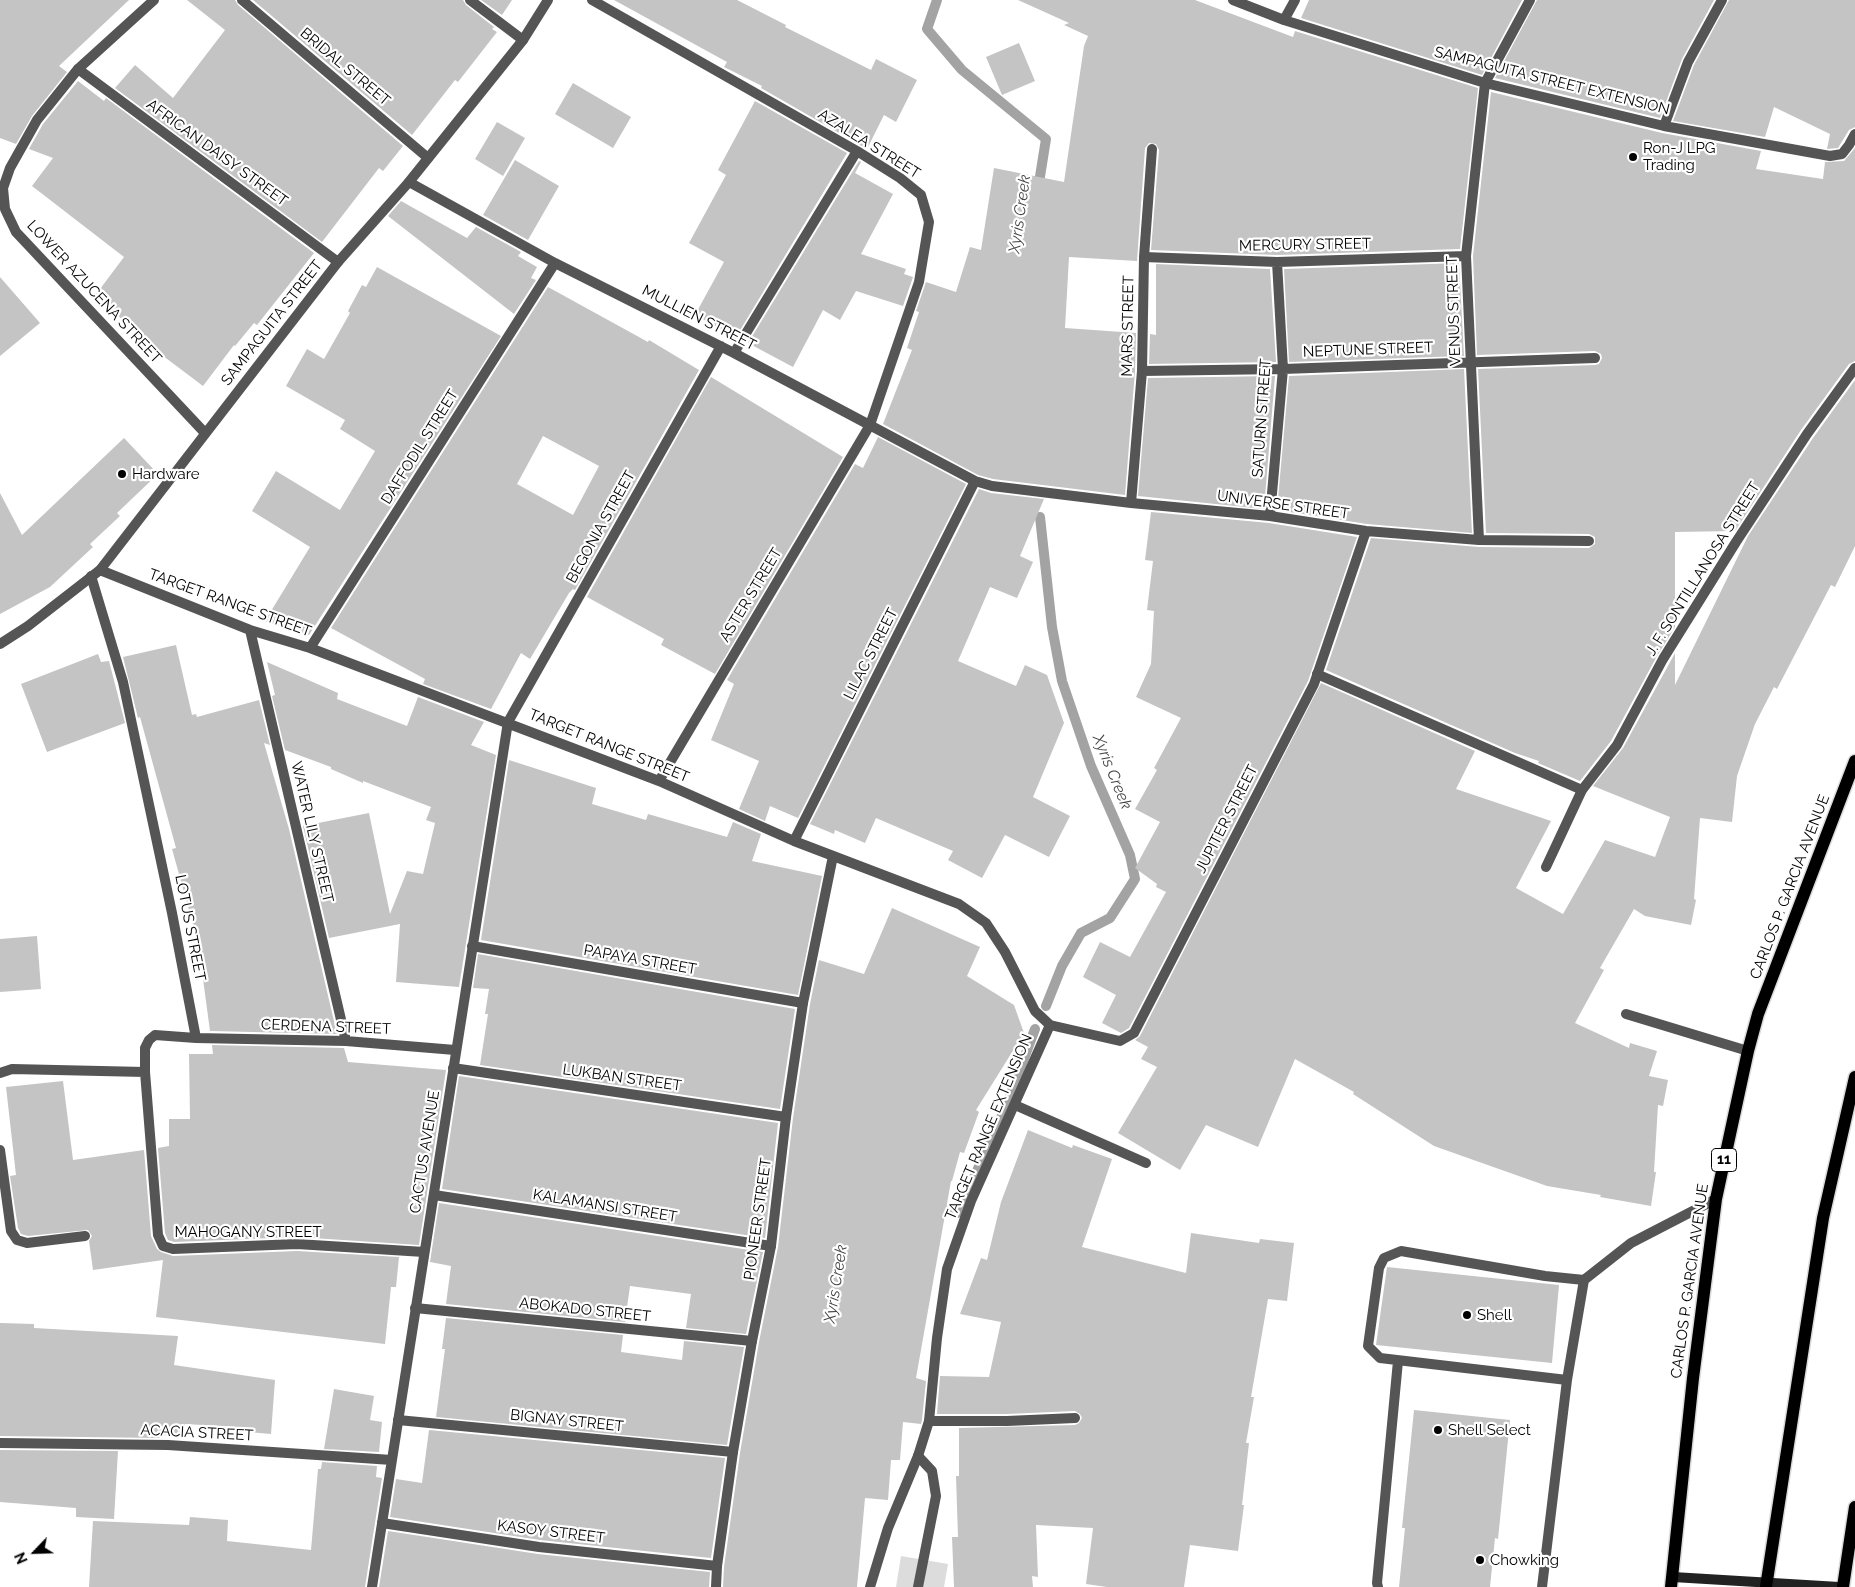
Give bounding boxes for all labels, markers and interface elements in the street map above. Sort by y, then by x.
street label: BRIDAL STREET [296,24,394,110]
street label: SAMPAGUITA STREET EXTENSION [1432,43,1672,119]
street label: AFRICAN DAISY STREET [143,96,291,210]
street label: AZALEA STREET [815,105,923,183]
place label: Ron-J LPG Trading [1643,139,1716,174]
marker: Ron-J LPG Trading [1627,151,1639,163]
water label: Xyris Creek [1005,174,1035,254]
street label: LOWER AZUCENA STREET [23,217,165,367]
street label: MERCURY STREET [1239,235,1371,255]
street label: VENUS STREET [1443,255,1465,367]
street label: SAMPAGUITA STREET [218,257,326,389]
street label: MARS STREET [1118,275,1138,377]
street label: MULLIEN STREET [639,281,759,355]
street label: NEPTUNE STREET [1302,339,1434,361]
street label: SATURN STREET [1249,358,1275,478]
street label: DAFFODIL STREET [377,386,463,508]
place label: Hardware [132,465,200,483]
marker: Hardware [116,468,128,480]
street label: BEGONIA STREET [563,468,639,586]
street label: J. F. SONTILLANOSA STREET [1642,479,1764,659]
street label: UNIVERSE STREET [1216,487,1350,523]
street label: ASTER STREET [716,545,786,645]
street label: TARGET RANGE STREET [146,565,314,641]
street label: LILAC STREET [840,605,902,703]
street label: TARGET RANGE STREET [526,706,692,786]
water label: Xyris Creek [1088,732,1136,812]
street label: WATER LILY STREET [287,760,337,904]
street label: JUPITER STREET [1192,762,1262,876]
street label: CARLOS P. GARCIA AVENUE [1746,792,1834,982]
street label: LOTUS STREET [171,873,209,983]
street label: PAPAYA STREET [582,941,698,979]
street label: CERDENA STREET [261,1016,391,1038]
street label: TARGET RANGE EXTENSION [942,1031,1036,1223]
street label: LUKBAN STREET [561,1061,683,1095]
street label: CACTUS AVENUE [406,1089,444,1215]
road number: 11 [1712,1148,1736,1172]
street label: PIONEER STREET [741,1157,775,1281]
street label: CARLOS P. GARCIA AVENUE [1667,1182,1713,1380]
street label: KALAMANSI STREET [532,1186,678,1226]
street label: MAHOGANY STREET [174,1223,322,1241]
water label: Xyris Creek [820,1243,852,1325]
street label: ABOKADO STREET [518,1294,652,1326]
place label: Shell [1477,1306,1512,1324]
marker: Shell [1461,1309,1473,1321]
street label: BIGNAY STREET [509,1406,625,1436]
street label: ACACIA STREET [140,1421,254,1445]
place label: Shell Select [1448,1421,1531,1439]
marker: Shell Select [1432,1424,1444,1436]
street label: KASOY STREET [496,1516,606,1548]
north arrow [10,1527,60,1577]
text: N [12,1550,31,1566]
place label: Chowking [1490,1551,1559,1569]
marker: Chowking [1474,1554,1486,1566]

